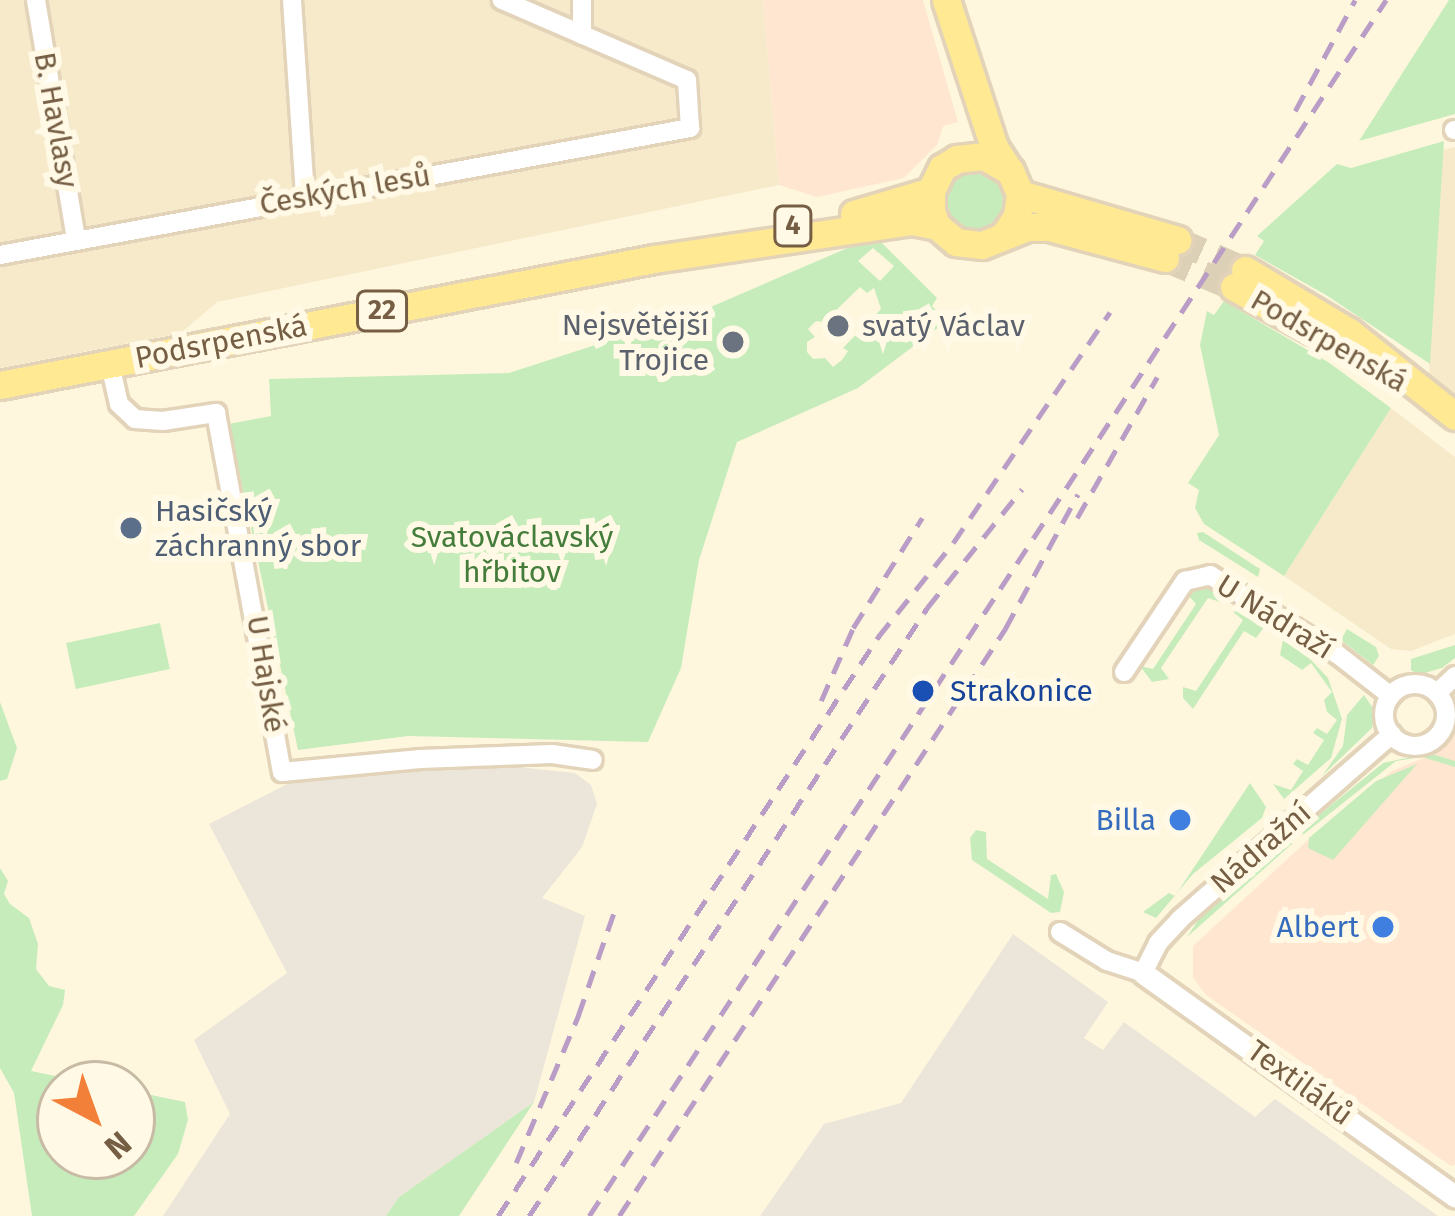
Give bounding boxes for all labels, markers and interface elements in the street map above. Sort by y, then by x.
street label: B. Havlasy [26,49,86,191]
street label: Českých lesů [257,157,433,223]
road number: 4 [772,205,814,247]
street label: Podsrpenská [1244,282,1414,400]
road number: 22 [355,290,409,332]
place label: Nejsvětější Trojice [562,307,709,378]
street label: Podsrpenská [132,308,310,376]
place label: svatý Václav [862,308,1025,344]
marker: svatý Václav [825,313,851,339]
marker: Nejsvětější Trojice [720,329,746,355]
place label: Hasičský záchranný sbor [155,493,361,564]
marker: Hasičský záchranný sbor [118,515,144,541]
park label: Svatováclavský hřbitov [411,519,613,590]
street label: U Nádraží [1210,567,1340,667]
street label: U Hajské [239,613,293,735]
place label: Strakonice [950,673,1093,709]
marker: Strakonice [907,675,939,707]
street label: Nádražní [1204,795,1318,901]
place label: Billa [1096,802,1156,838]
marker: Billa [1167,807,1193,833]
place label: Albert [1276,909,1359,945]
marker: Albert [1370,914,1396,940]
street label: Textiláků [1240,1033,1360,1133]
north arrow [36,1060,156,1180]
text: N [96,1123,139,1167]

